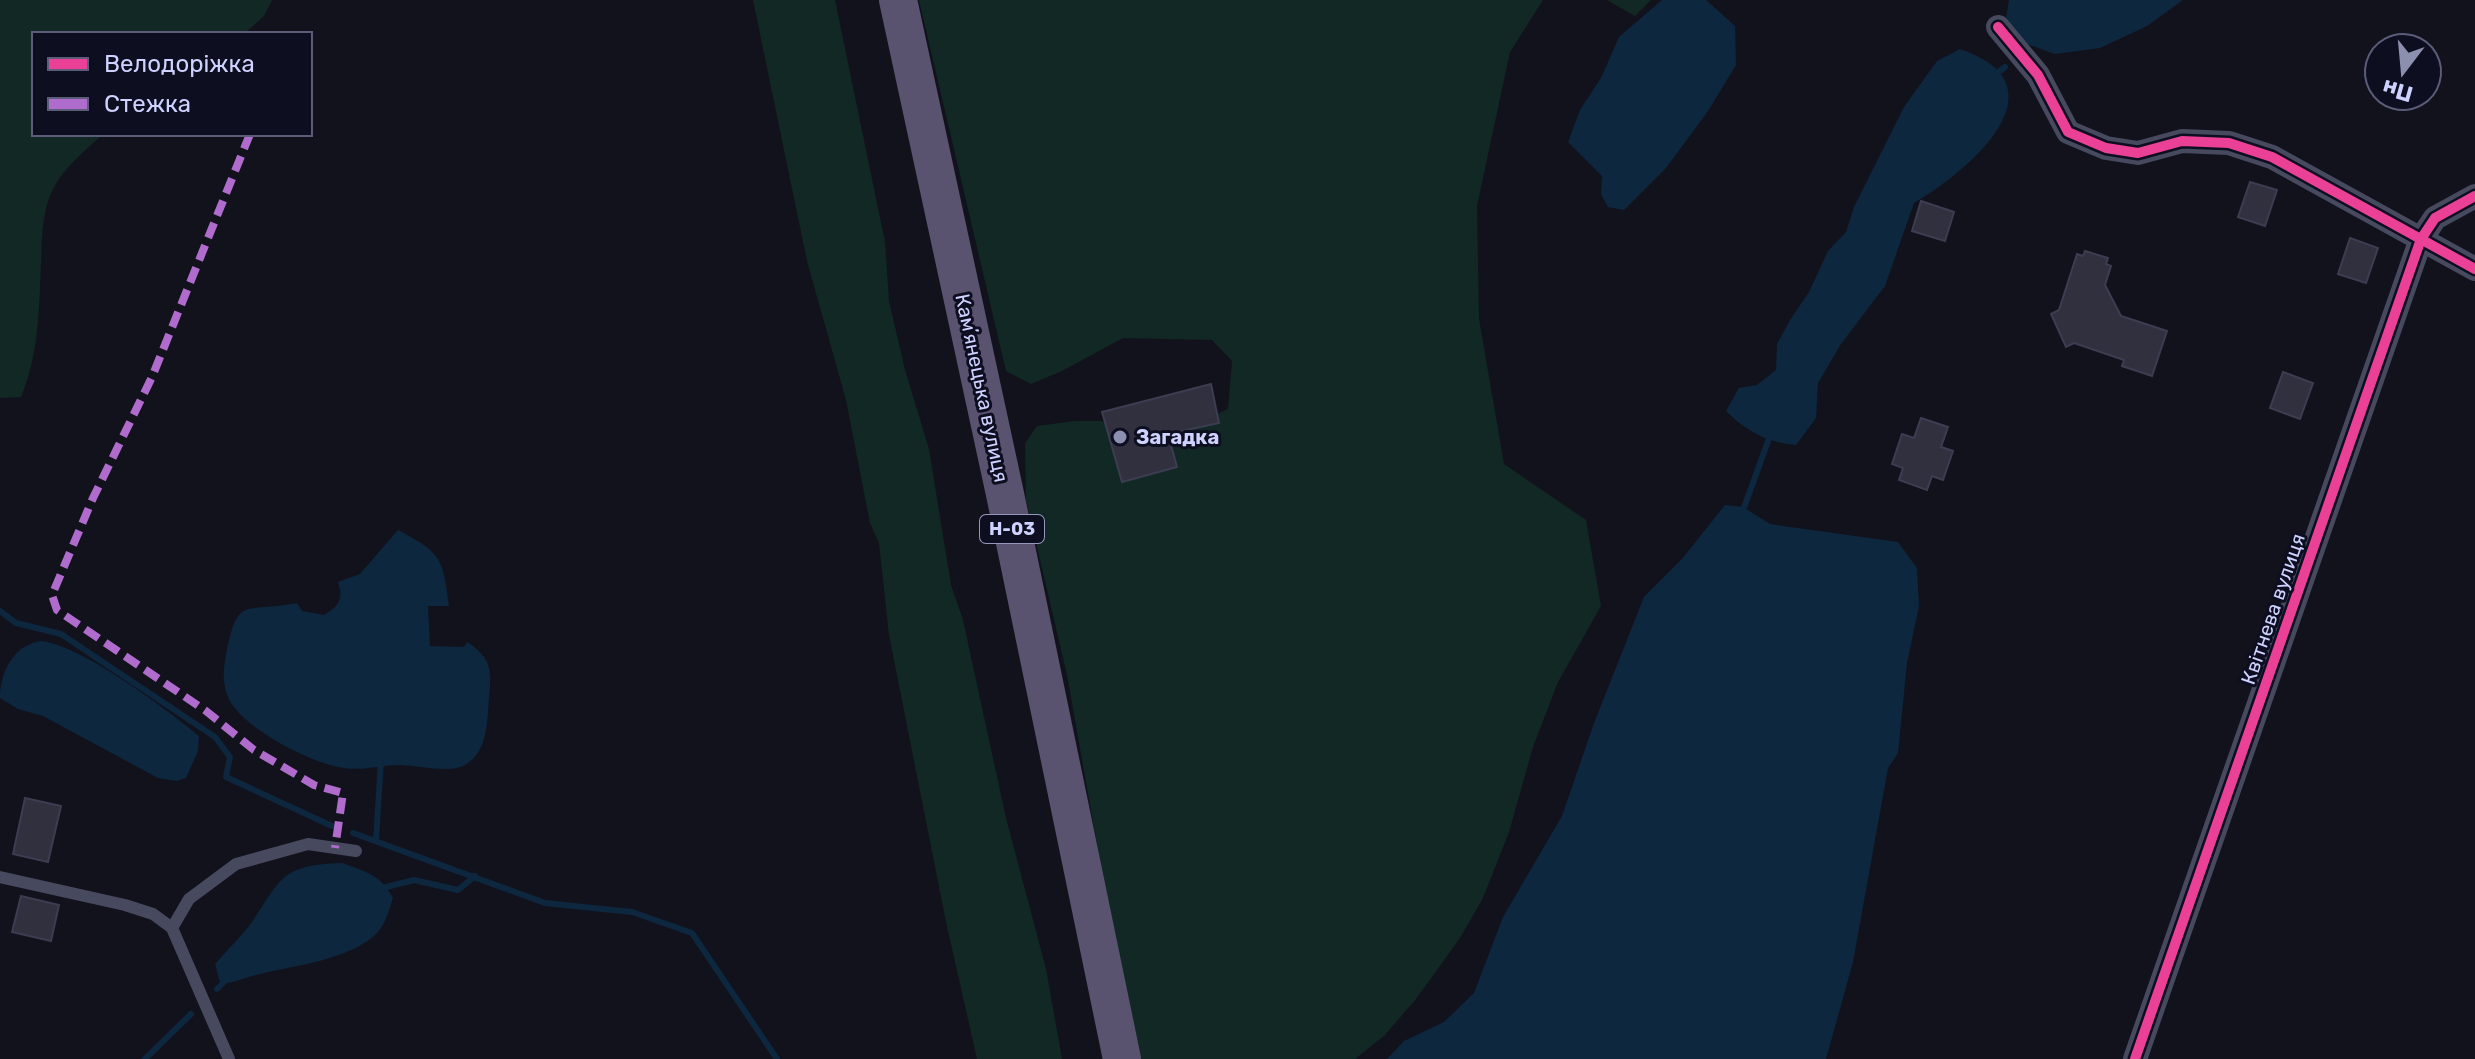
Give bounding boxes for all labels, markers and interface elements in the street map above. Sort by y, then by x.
legend [32,32,312,136]
north arrow [2363,32,2443,112]
text: Велодоріжка [104,50,255,78]
text: Пн [2379,74,2416,108]
text: Стежка [104,90,191,118]
street label: Камʼянецька вулиця [950,292,1014,484]
place label: Загадка [1136,425,1219,449]
marker: Загадка [1111,428,1129,446]
road number: Н-03 [980,515,1044,543]
street label: Квітнева вулиця [2236,530,2310,688]

